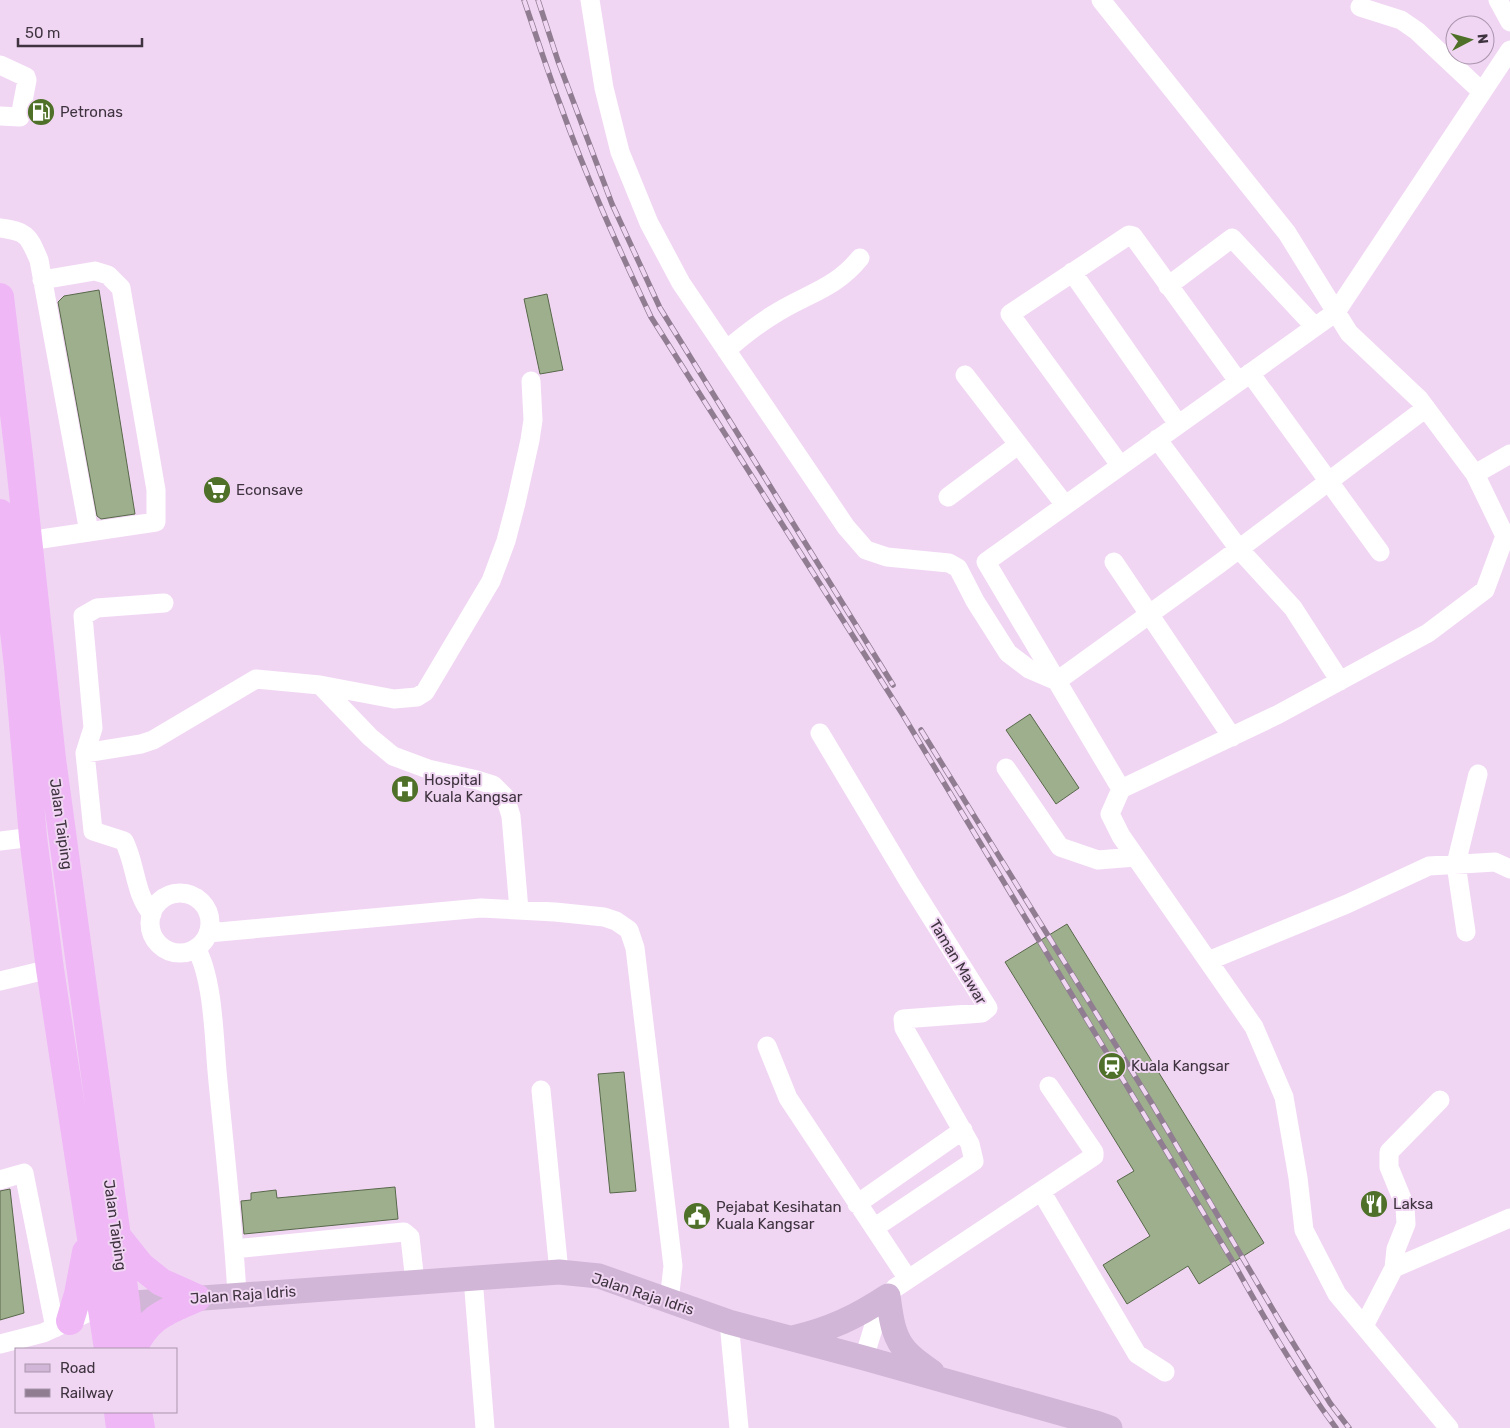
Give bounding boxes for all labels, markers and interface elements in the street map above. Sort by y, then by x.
scale bar [18,15,141,47]
north arrow [1445,15,1495,65]
text: 50 m [25,24,60,42]
text: N [1473,33,1491,45]
fuel station icon: Petronas [26,97,56,127]
place label: Petronas [60,103,123,121]
supermarket icon: Econsave [202,475,232,505]
place label: Econsave [236,481,303,499]
place label: Hospital Kuala Kangsar [424,771,523,806]
hospital icon: Hospital Kuala Kangsar [390,774,420,804]
street label: Jalan Taiping [46,777,76,871]
street label: Taman Mawar [926,916,991,1008]
station icon: Kuala Kangsar [1097,1051,1127,1081]
place label: Kuala Kangsar [1131,1057,1230,1075]
street label: Jalan Taiping [100,1178,130,1272]
restaurant icon: Laksa [1359,1189,1389,1219]
place label: Laksa [1393,1195,1433,1213]
place label: Pejabat Kesihatan Kuala Kangsar [716,1198,842,1233]
public building icon: Pejabat Kesihatan Kuala Kangsar [682,1201,712,1231]
street label: Jalan Raja Idris [590,1269,697,1319]
street label: Jalan Raja Idris [189,1282,297,1308]
legend [15,1348,178,1413]
text: Road [60,1359,96,1377]
text: Railway [60,1384,114,1402]

